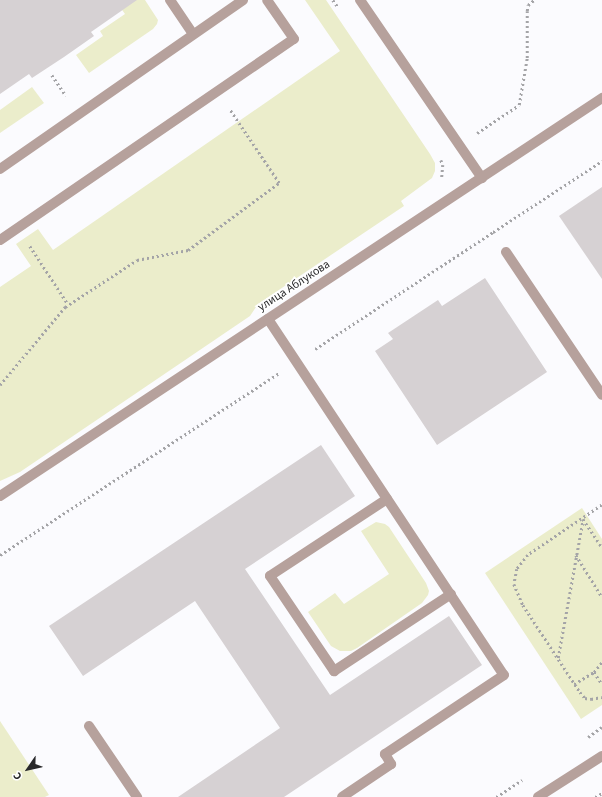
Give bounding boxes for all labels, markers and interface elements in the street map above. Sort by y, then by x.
street label: улица Аблукова [255,257,333,315]
north arrow [8,749,48,789]
text: С [10,769,26,783]

